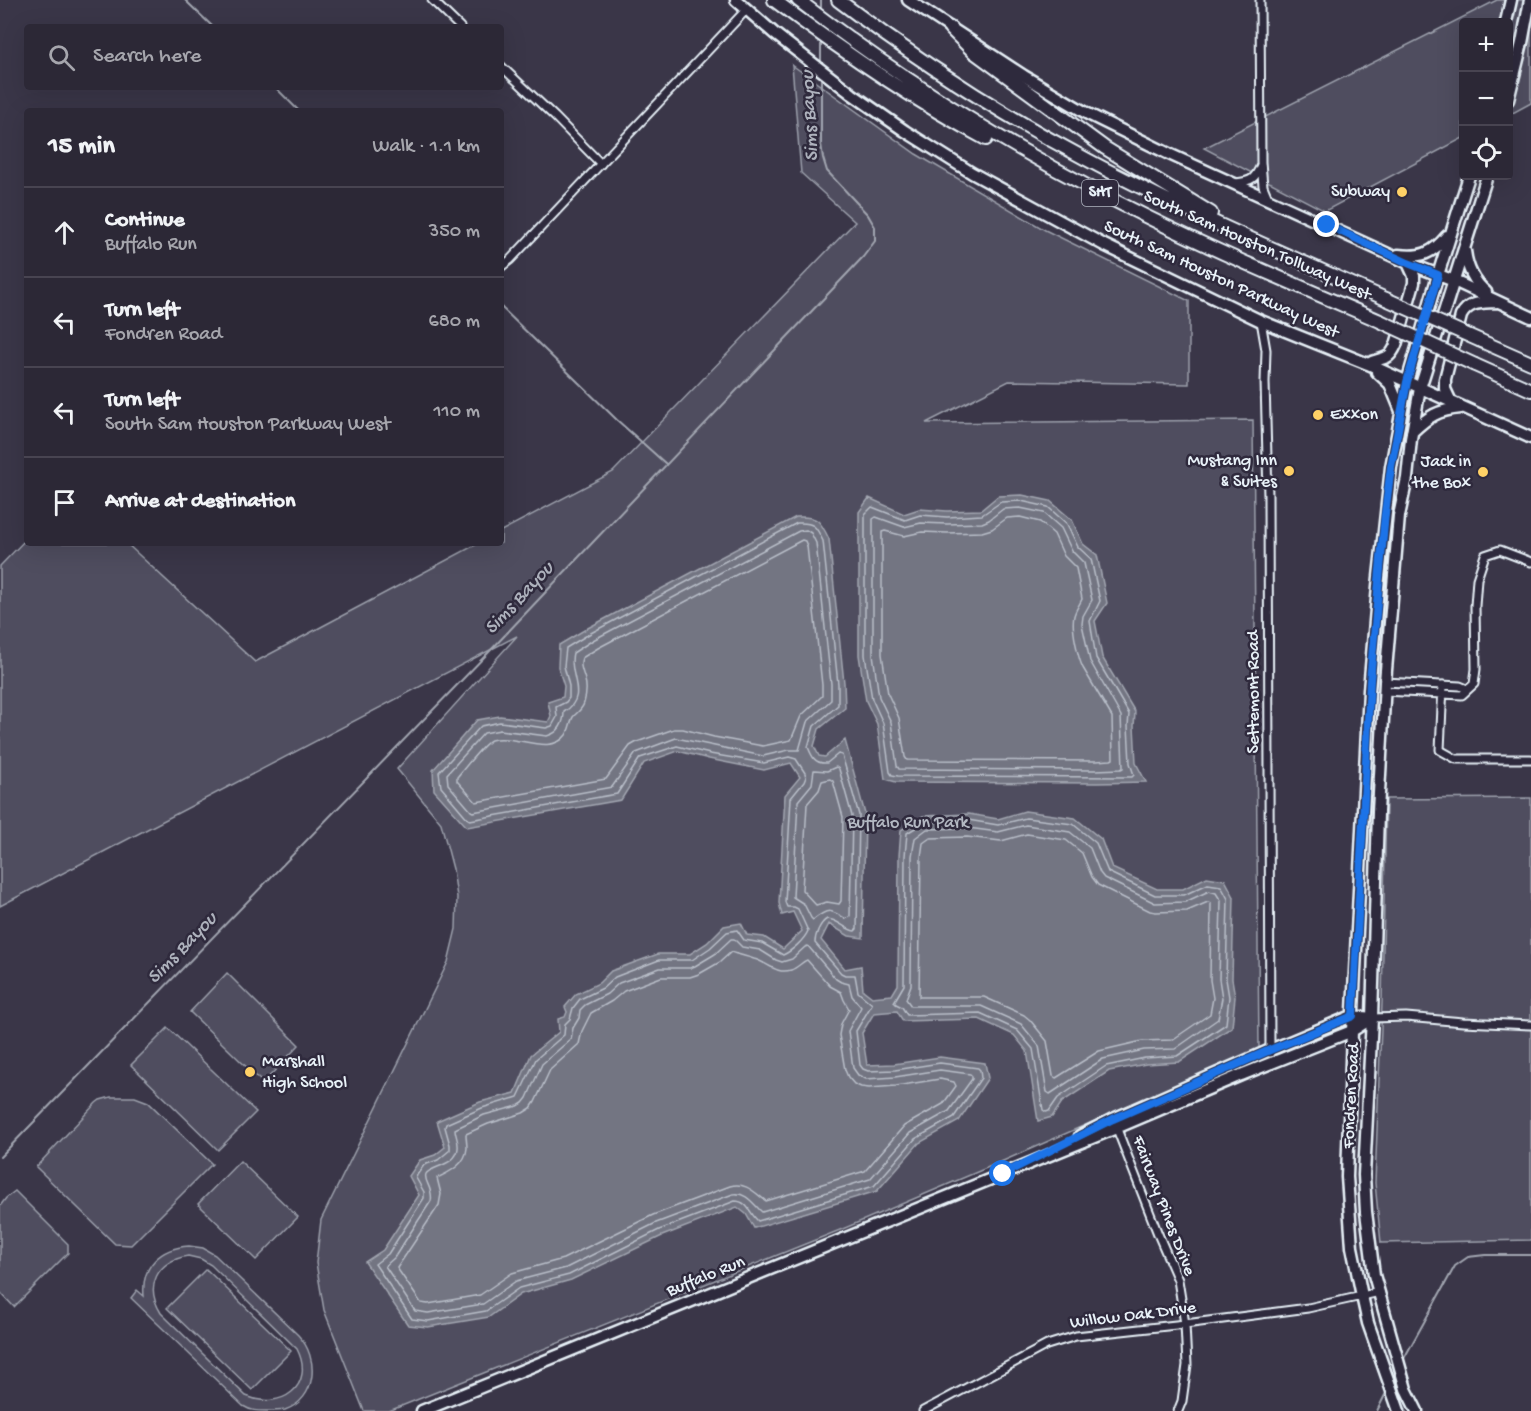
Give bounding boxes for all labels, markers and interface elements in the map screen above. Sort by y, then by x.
map controls [1459,18,1513,180]
button: + [1459,18,1513,72]
search box [24,24,504,90]
icon: search [45,41,78,74]
text: Search here [93,44,201,70]
water label: Sims Bayou [797,68,825,162]
button: − [1459,72,1513,126]
button: locate [1459,126,1513,180]
text: 15 min [48,132,115,163]
text: Walk · 1.1 km [373,136,480,159]
road number: SHT [1082,180,1118,206]
place label: Subway [1331,182,1390,203]
marker: Subway [1395,185,1409,199]
street label: South Sam Houston Tollway West [1140,186,1376,306]
text: Continue [105,208,185,234]
route end [1313,211,1339,237]
icon: ahead [48,216,81,249]
street label: South Sam Houston Parkway West [1100,216,1343,345]
text: 350 m [429,221,480,244]
text: Buffalo Run [105,234,197,257]
text: Turn left [105,298,179,324]
icon: left [48,306,81,339]
text: 680 m [429,311,480,334]
text: Fondren Road [105,324,222,347]
text: Turn left [105,388,179,414]
icon: left [48,396,81,429]
text: 110 m [434,401,480,424]
place label: Exxon [1330,405,1378,426]
marker: Exxon [1311,408,1325,422]
text: South Sam Houston Parkway West [105,414,391,437]
place label: Mustang Inn & Suites [1188,451,1278,493]
place label: Jack in the Box [1411,452,1472,494]
marker: Mustang Inn & Suites [1282,464,1296,478]
marker: Jack in the Box [1476,465,1490,479]
icon: arrive [48,486,81,519]
text: Arrive at destination [105,489,295,515]
water label: Sims Bayou [481,557,560,640]
street label: Settemont Road [1244,629,1265,754]
park label: Buffalo Run Park [846,813,971,834]
water label: Sims Bayou [143,907,224,990]
street label: Fondren Road [1339,1041,1365,1150]
place label: Marshall High School [262,1052,347,1094]
marker: Marshall High School [243,1065,257,1079]
street label: Fairway Pines Drive [1126,1132,1200,1280]
route start [989,1160,1015,1186]
street label: Buffalo Run [663,1252,749,1303]
street label: Willow Oak Drive [1069,1298,1198,1334]

